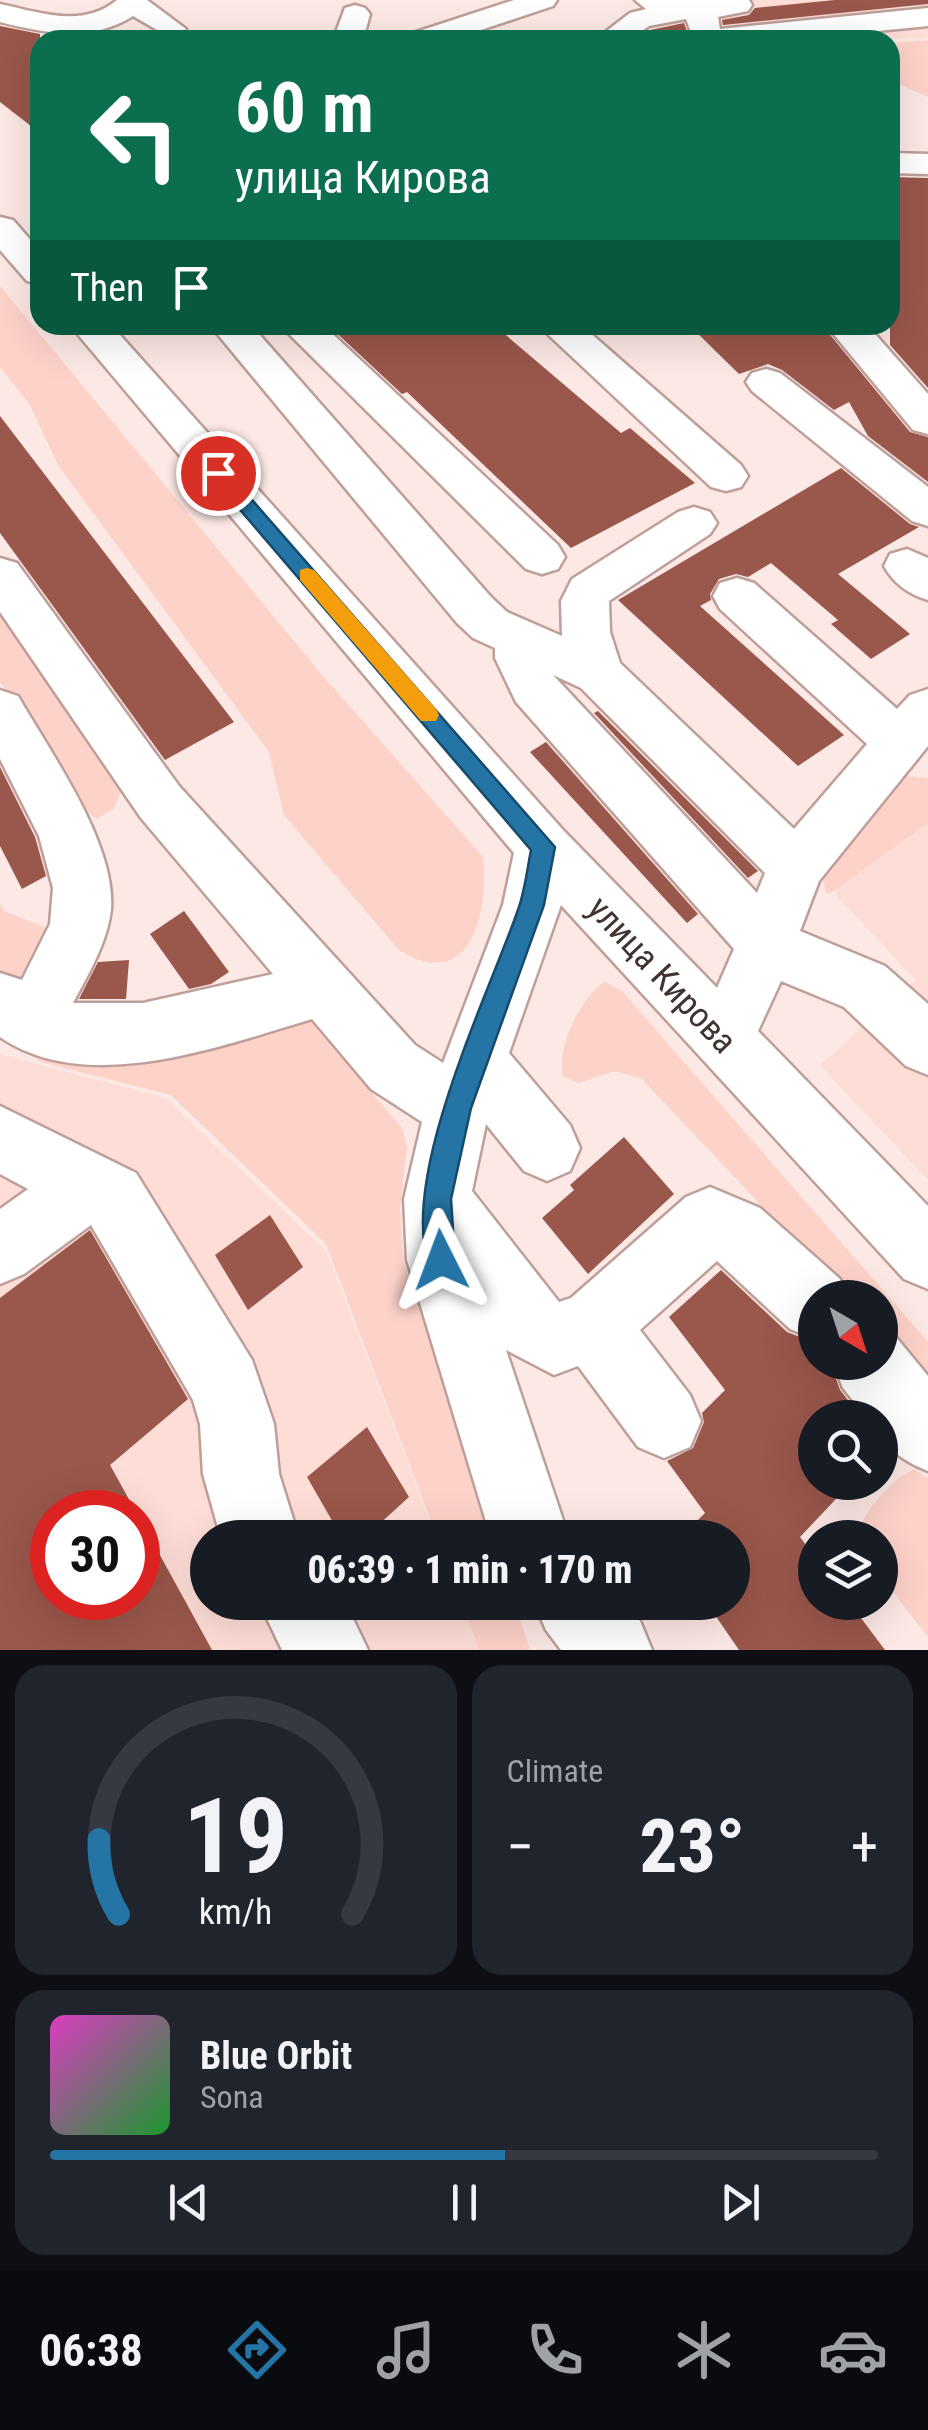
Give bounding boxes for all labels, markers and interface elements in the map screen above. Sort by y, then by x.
text: 60 m [235,67,374,149]
icon: left [70,70,200,200]
text: улица Кирова [235,151,491,204]
icon: arrive [164,260,219,315]
text: Then [70,266,144,310]
pin [176,431,261,516]
icon: arrive [191,446,246,501]
street label: улица Кирова [579,888,745,1062]
position arrow [389,1208,493,1312]
north arrow [798,1280,898,1380]
map controls [798,1280,898,1620]
button: search [798,1400,898,1500]
speed limit sign: 30 [30,1490,160,1620]
button: layers [798,1520,898,1620]
text: 06:39 · 1 min · 170 m [308,1548,632,1592]
text: Climate [507,1752,603,1790]
text: 19 [183,1776,288,1897]
text: 23° [639,1802,745,1890]
text: − [507,1815,534,1879]
text: + [851,1815,878,1879]
text: km/h [199,1891,273,1933]
text: Blue Orbit [200,2034,352,2078]
text: Sona [200,2078,263,2116]
icon: previous [161,2175,216,2230]
icon: pause [437,2175,492,2230]
icon: next [713,2175,768,2230]
icon: directions [222,2315,292,2385]
icon: music [371,2315,441,2385]
icon: phone [520,2315,590,2385]
icon: climate [669,2315,739,2385]
icon: car [818,2315,888,2385]
text: 06:38 [40,2324,143,2377]

